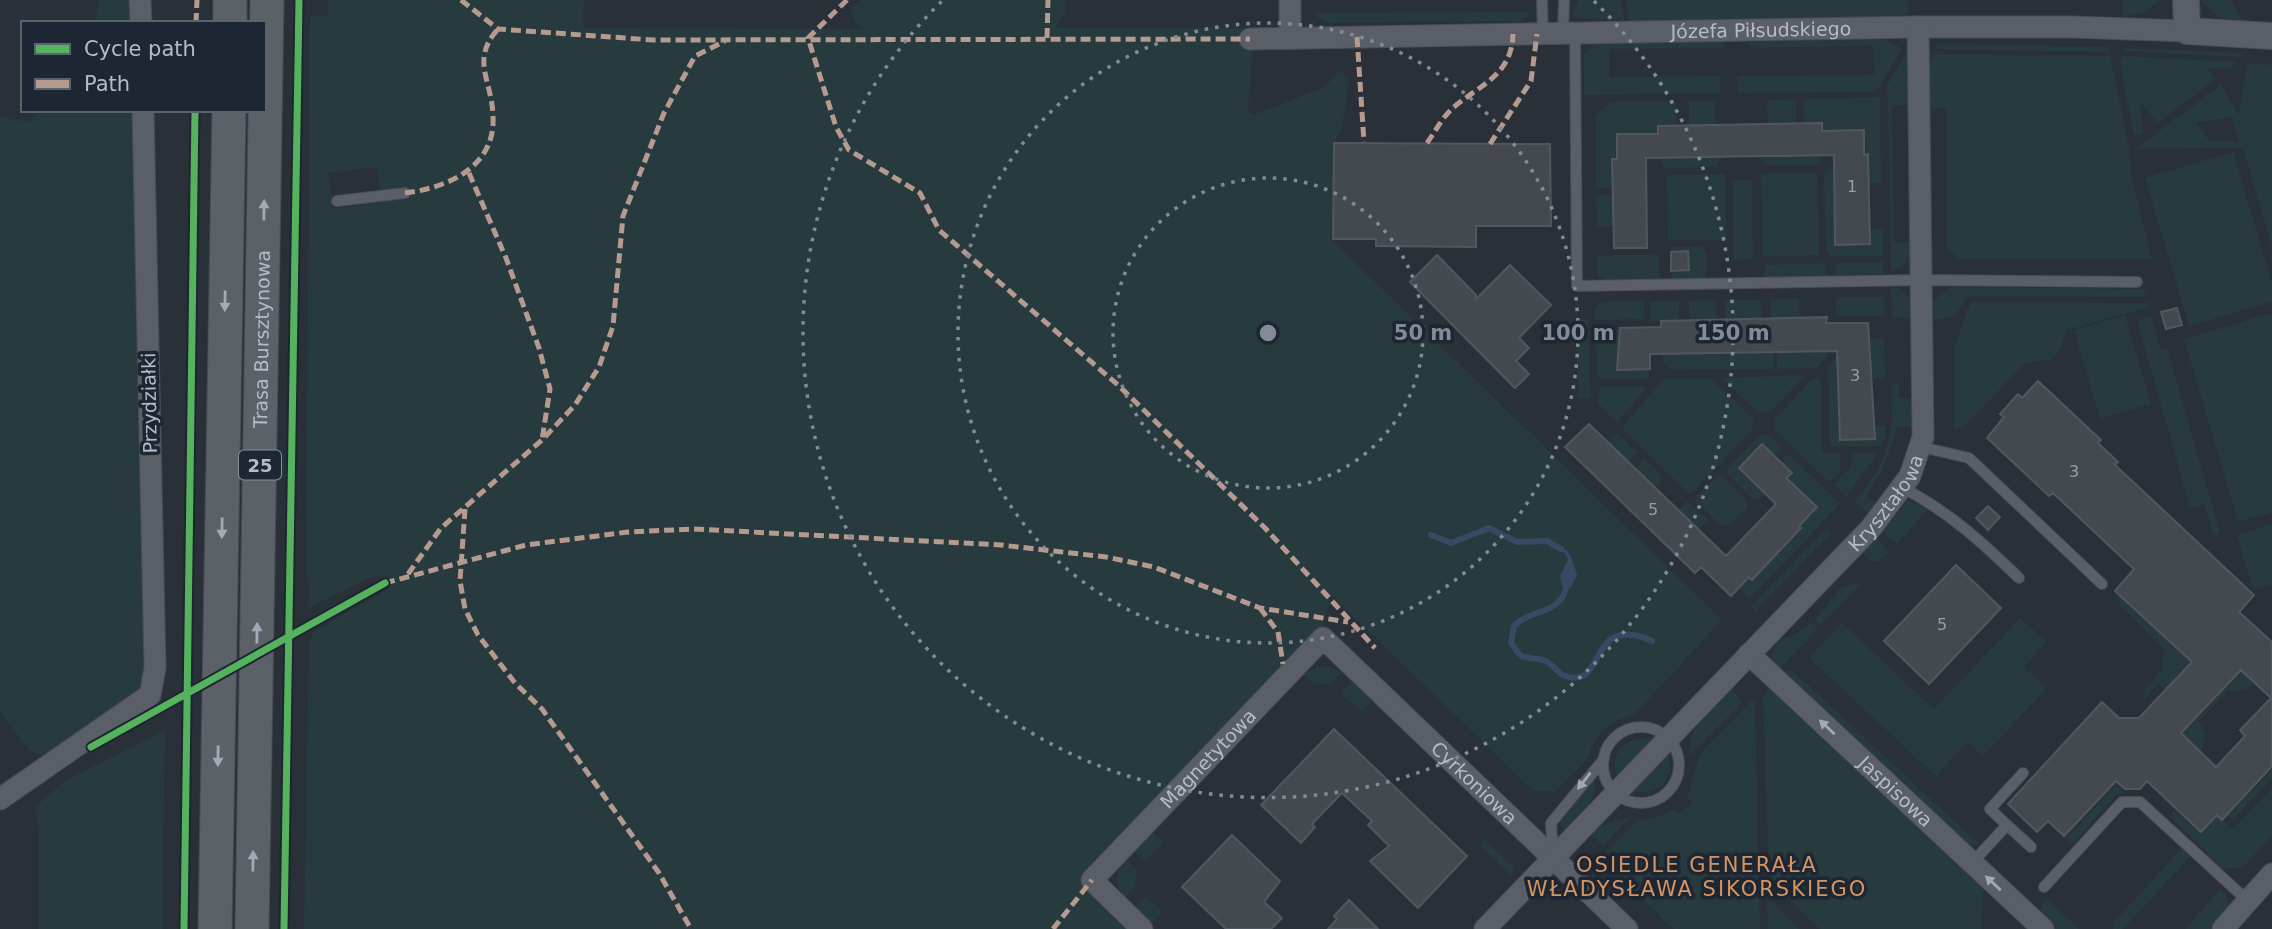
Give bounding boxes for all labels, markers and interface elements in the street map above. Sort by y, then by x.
street label: Józefa Piłsudskiego [1669,17,1851,42]
legend [21,21,266,112]
text: Cycle path [84,37,196,61]
text: Path [84,72,130,96]
house number: 1 [1847,177,1857,196]
one-way arrow [258,199,270,221]
street label: Trasa Bursztynowa [249,250,274,429]
one-way arrow [220,290,231,312]
centre of rings [1256,321,1280,345]
text: 50 m [1394,321,1452,345]
text: 100 m [1541,321,1615,345]
text: 150 m [1696,321,1770,345]
street label: Przydziałki [137,352,161,454]
house number: 3 [1850,366,1860,385]
road number: 25 [239,450,281,480]
street label: Kryształowa [1844,452,1927,556]
house number: 3 [2069,462,2079,481]
house number: 5 [1648,500,1658,519]
one-way arrow [216,518,227,540]
house number: 5 [1937,615,1947,634]
one-way arrow [251,622,263,644]
street label: Magnetytowa [1156,704,1260,813]
one-way arrow [1819,720,1836,736]
street label: Cyrkoniowa [1427,737,1522,829]
one-way arrow [212,745,224,767]
street label: Jaspisowa [1853,751,1937,831]
one-way arrow [1576,771,1591,789]
one-way arrow [248,850,259,872]
district label: OSIEDLE GENERAŁA WŁADYSŁAWA SIKORSKIEGO [1527,853,1867,901]
one-way arrow [1984,875,2002,891]

